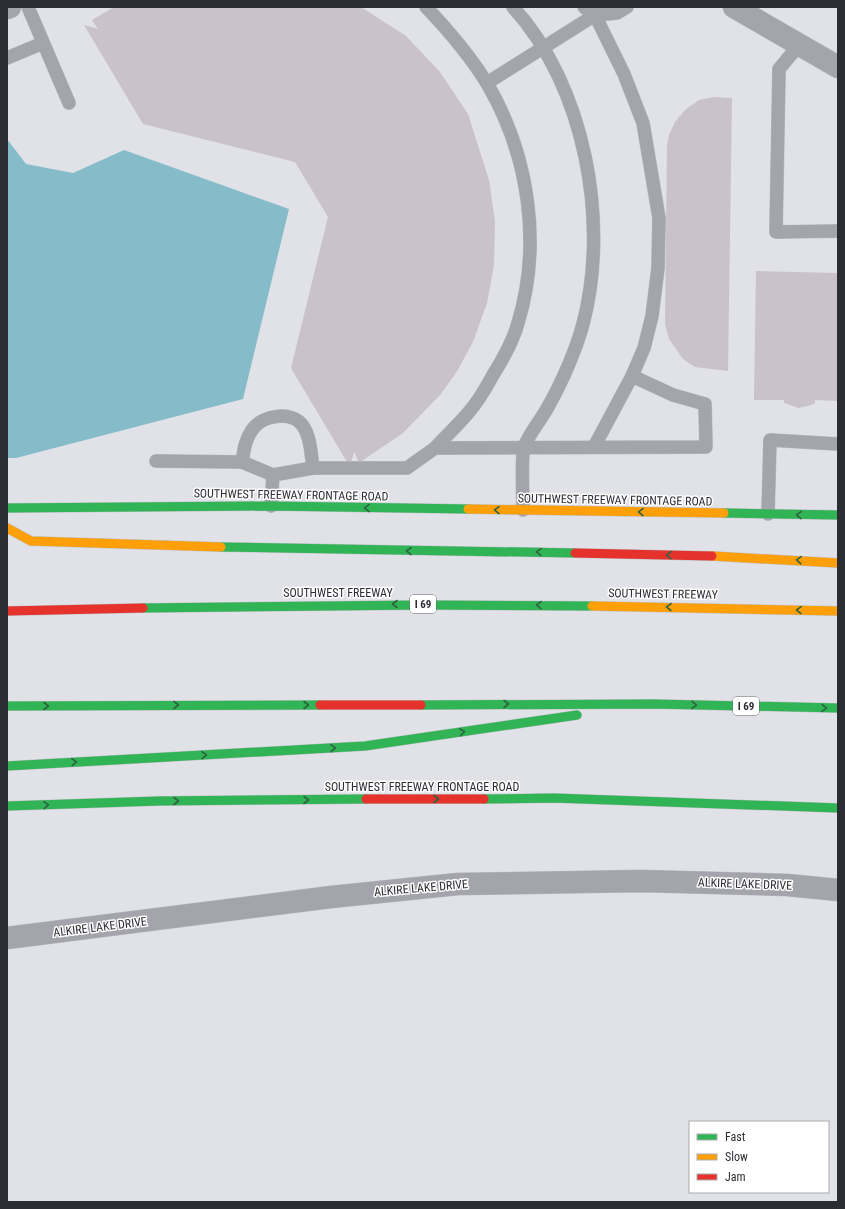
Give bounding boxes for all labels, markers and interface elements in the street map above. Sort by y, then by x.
street label: SOUTHWEST FREEWAY FRONTAGE ROAD [194,486,389,504]
street label: SOUTHWEST FREEWAY FRONTAGE ROAD [518,491,713,509]
one-way arrow [364,503,370,512]
one-way arrow [494,506,500,514]
one-way arrow [638,508,644,516]
one-way arrow [796,510,802,519]
one-way arrow [406,546,412,555]
one-way arrow [536,548,542,556]
one-way arrow [666,550,672,559]
one-way arrow [796,555,802,564]
street label: SOUTHWEST FREEWAY [283,586,393,600]
street label: SOUTHWEST FREEWAY [608,586,719,602]
road number: I 69 [410,595,436,613]
one-way arrow [392,600,398,609]
one-way arrow [536,601,542,609]
one-way arrow [666,602,672,611]
one-way arrow [796,606,802,614]
road number: I 69 [733,697,759,715]
one-way arrow [503,700,509,708]
one-way arrow [691,700,697,709]
one-way arrow [173,701,179,709]
one-way arrow [303,701,309,709]
one-way arrow [43,702,49,710]
one-way arrow [821,704,827,712]
one-way arrow [459,728,465,737]
one-way arrow [330,743,337,752]
one-way arrow [201,750,207,759]
one-way arrow [71,758,77,767]
street label: SOUTHWEST FREEWAY FRONTAGE ROAD [325,780,519,794]
one-way arrow [433,795,439,803]
one-way arrow [303,796,309,804]
one-way arrow [173,797,179,805]
one-way arrow [43,801,49,809]
street label: ALKIRE LAKE DRIVE [698,875,792,893]
street label: ALKIRE LAKE DRIVE [373,877,469,899]
street label: ALKIRE LAKE DRIVE [52,914,148,940]
legend [689,1121,829,1193]
text: Fast [725,1130,746,1144]
text: Slow [725,1150,748,1164]
text: Jam [725,1170,746,1184]

